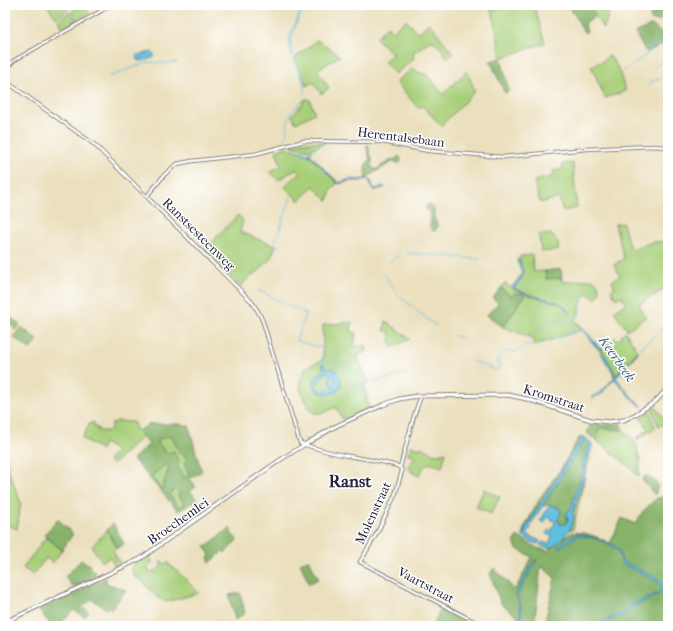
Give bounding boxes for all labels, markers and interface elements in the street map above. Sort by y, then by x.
street label: Herentalsebaan [357,124,446,150]
street label: Ranstsesteenweg [160,195,239,274]
water label: Keerbeek [594,332,639,385]
street label: Kromstraat [521,381,587,415]
district label: Ranst [329,471,372,491]
street label: Molenstraat [352,479,394,547]
street label: Broechemlei [145,494,211,547]
street label: Vaartstraat [394,563,457,606]

